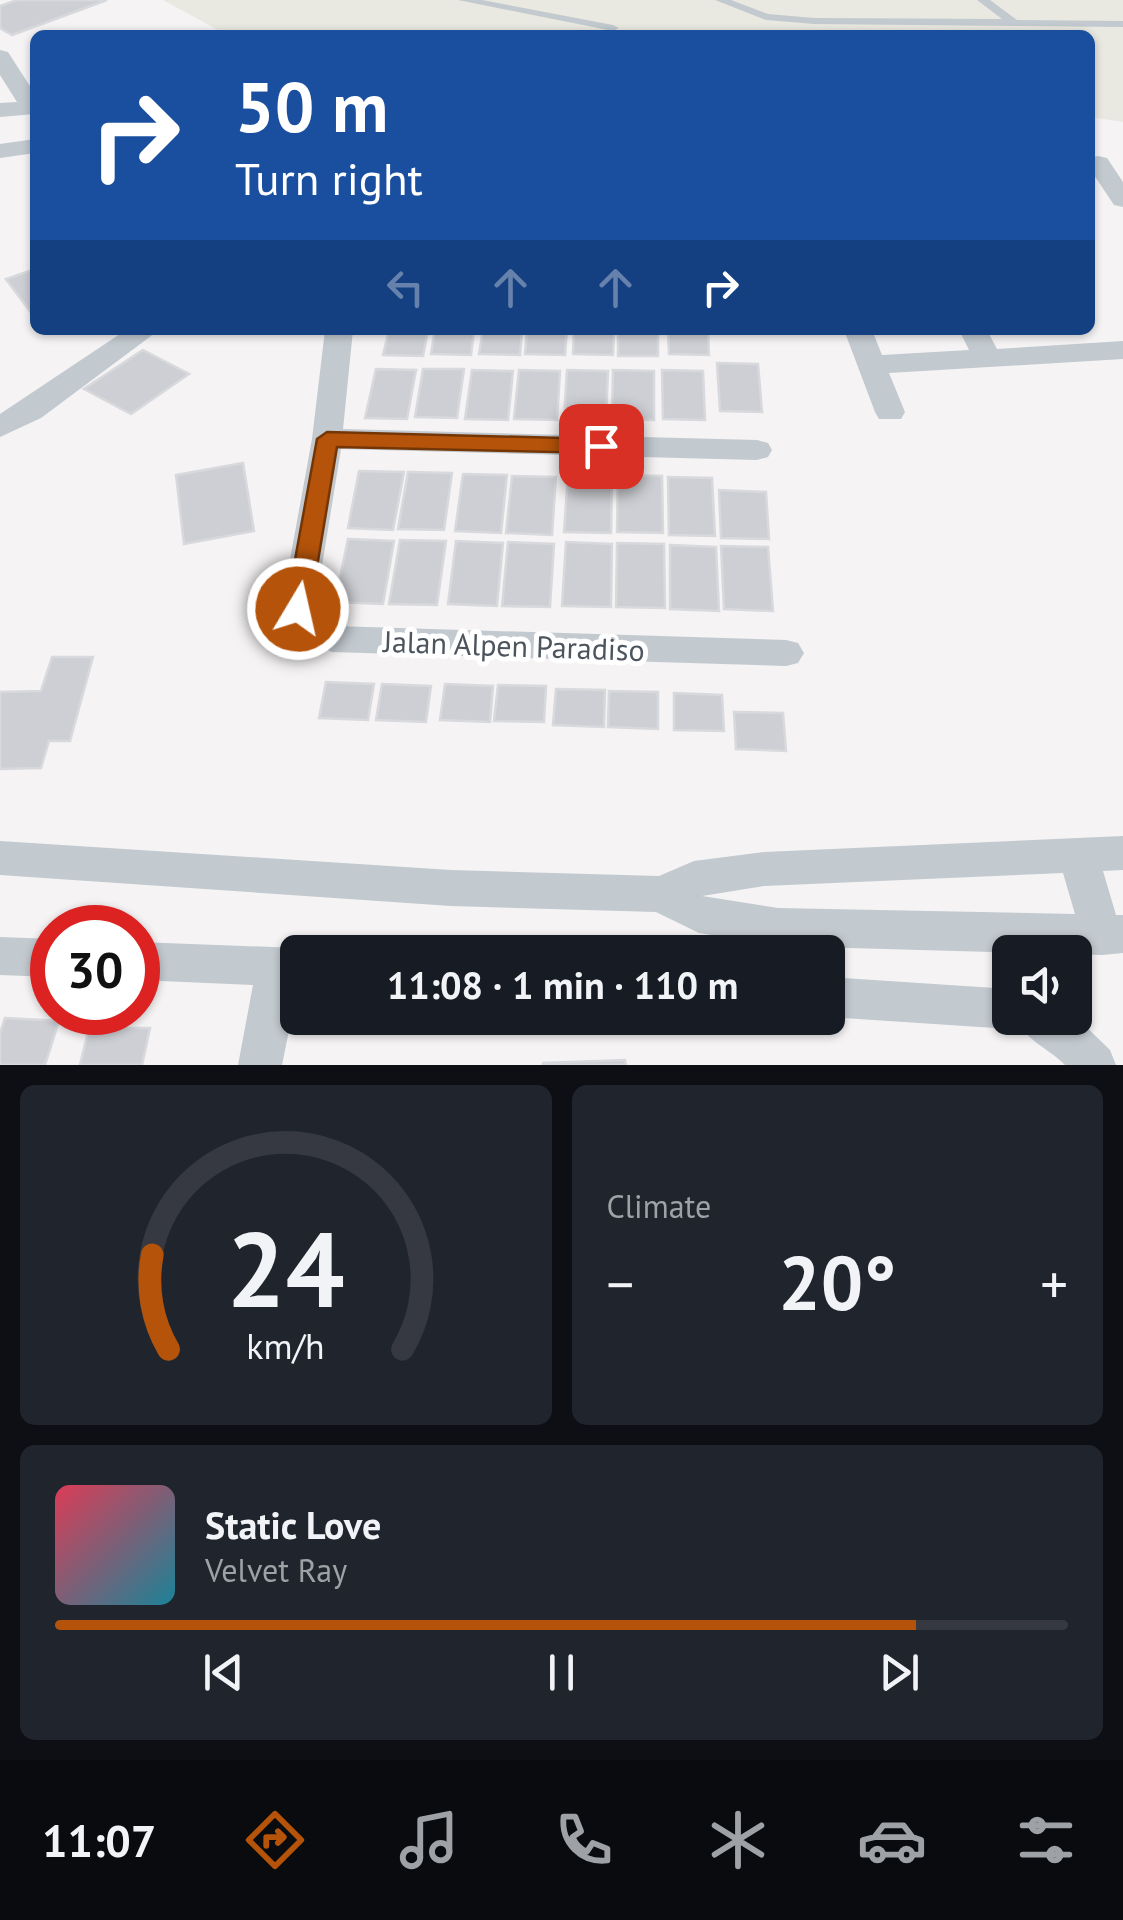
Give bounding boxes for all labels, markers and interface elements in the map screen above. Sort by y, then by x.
text: 50 m [235,61,388,151]
icon: right [70,70,200,200]
text: Turn right [235,149,423,207]
icon: left [378,260,433,315]
icon: ahead [483,260,538,315]
icon: ahead [588,260,643,315]
icon: right [693,260,748,315]
pin [559,404,644,489]
icon: arrive [574,419,629,474]
position arrow [246,557,350,661]
street label: Jalan Alpen Paradiso [381,621,645,669]
speed limit sign: 30 [30,905,160,1035]
map controls [992,935,1092,1035]
button: sound [992,935,1092,1035]
text: 11:08 · 1 min · 110 m [387,960,738,1009]
text: Climate [607,1185,711,1227]
text: 24 [227,1201,345,1336]
text: 20° [778,1234,896,1331]
text: − [607,1248,634,1319]
text: + [1040,1248,1068,1319]
text: km/h [247,1323,325,1369]
text: Static Love [205,1500,381,1549]
text: Velvet Ray [205,1549,347,1591]
icon: previous [196,1645,251,1700]
icon: pause [534,1645,589,1700]
icon: next [872,1645,927,1700]
icon: directions [240,1805,310,1875]
icon: music [394,1805,464,1875]
icon: phone [549,1805,619,1875]
icon: climate [703,1805,773,1875]
icon: car [857,1805,927,1875]
icon: filters [1011,1805,1081,1875]
text: 11:07 [42,1811,156,1869]

